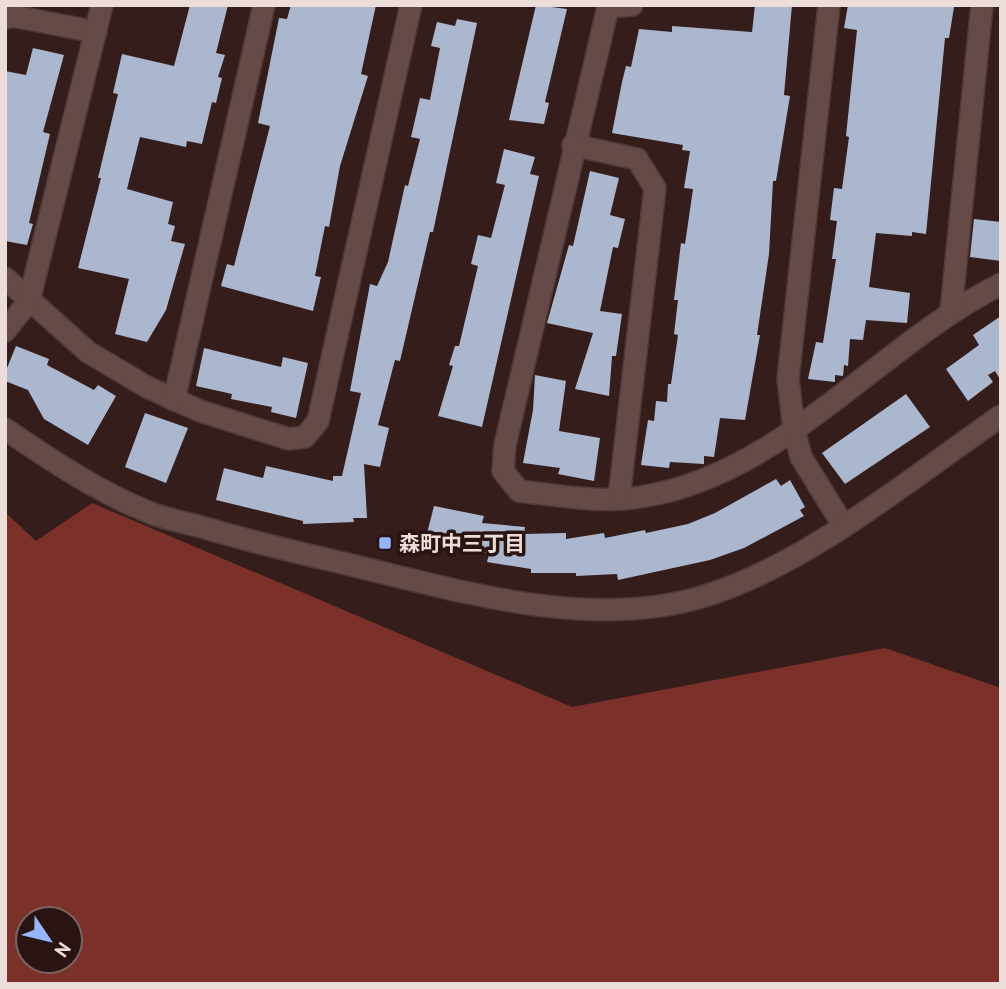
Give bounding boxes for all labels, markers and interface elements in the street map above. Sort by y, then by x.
place label: 森町中三丁目 [399,530,525,557]
marker: 森町中三丁目 [377,535,393,551]
north arrow [14,905,84,975]
text: N [50,938,76,962]

